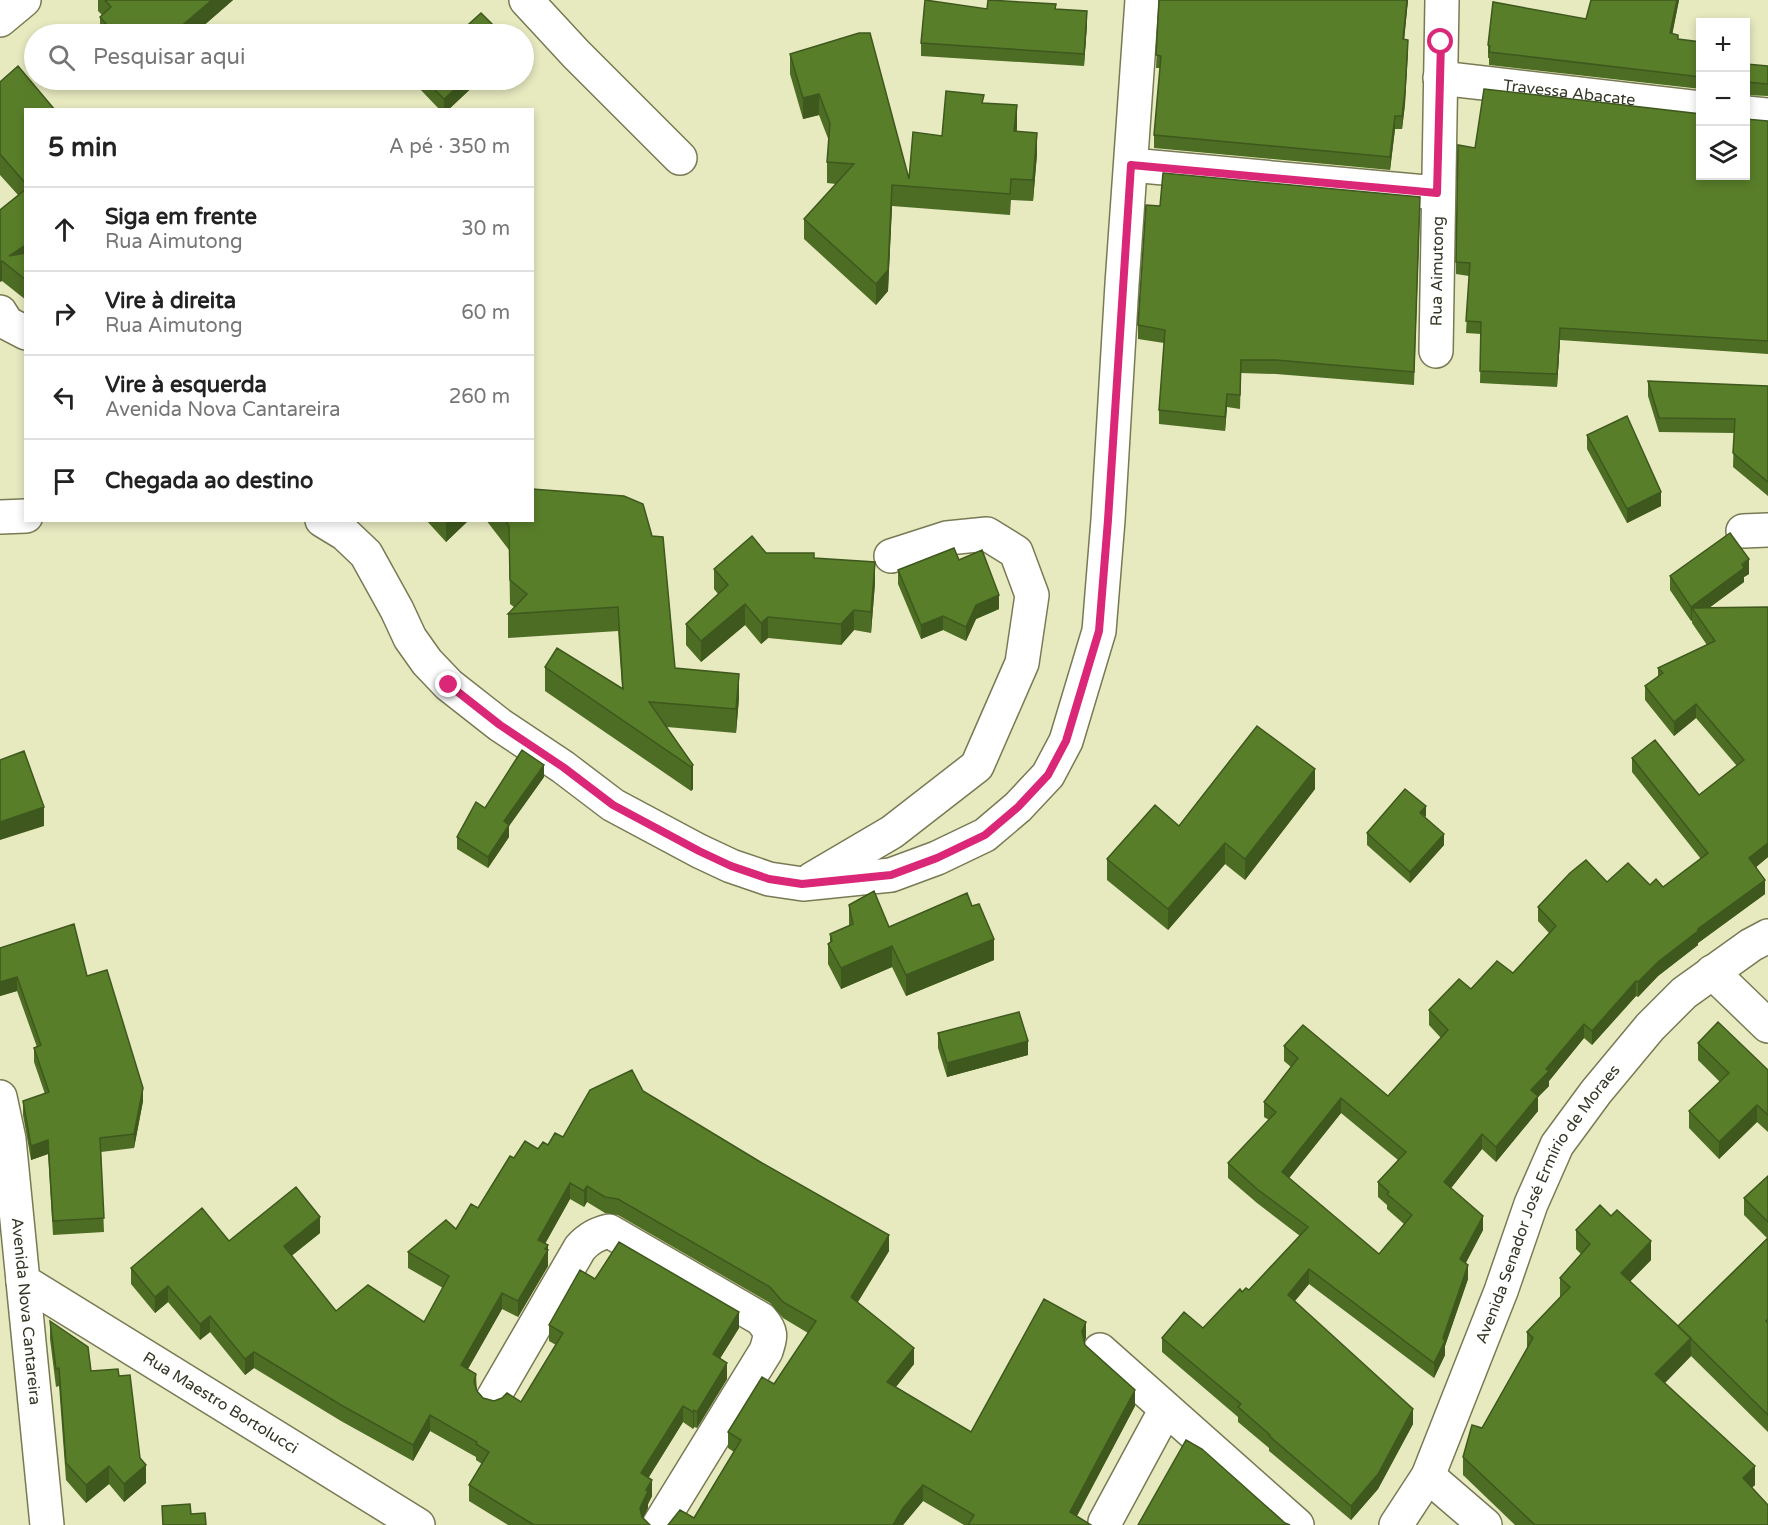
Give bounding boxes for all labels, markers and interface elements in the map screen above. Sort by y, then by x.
map controls [1696,18,1750,180]
button: + [1696,18,1750,72]
search box [24,24,534,90]
route start [1427,28,1453,54]
icon: search [45,41,78,74]
text: Pesquisar aqui [93,44,245,70]
button: − [1696,72,1750,126]
street label: Travessa Abacate [1502,75,1636,110]
button: layers [1696,126,1750,180]
text: 5 min [48,132,117,163]
text: A pé · 350 m [389,135,510,159]
text: Siga em frente [105,204,257,230]
icon: ahead [48,213,81,246]
street label: Rua Aimutong [1426,216,1448,326]
text: 30 m [461,217,510,241]
text: Rua Aimutong [105,230,243,254]
text: Vire à direita [105,288,236,314]
icon: right [48,297,81,330]
text: 60 m [461,301,510,325]
text: Rua Aimutong [105,314,243,338]
text: Vire à esquerda [105,372,267,398]
icon: left [48,381,81,414]
text: 260 m [449,385,510,409]
text: Avenida Nova Cantareira [105,398,340,422]
icon: arrive [48,465,81,498]
text: Chegada ao destino [105,468,313,494]
route end [435,671,461,697]
street label: Avenida Senador José Ermírio de Moraes [1471,1060,1625,1347]
street label: Avenida Nova Cantareira [7,1216,45,1406]
street label: Rua Maestro Bortolucci [139,1347,302,1458]

